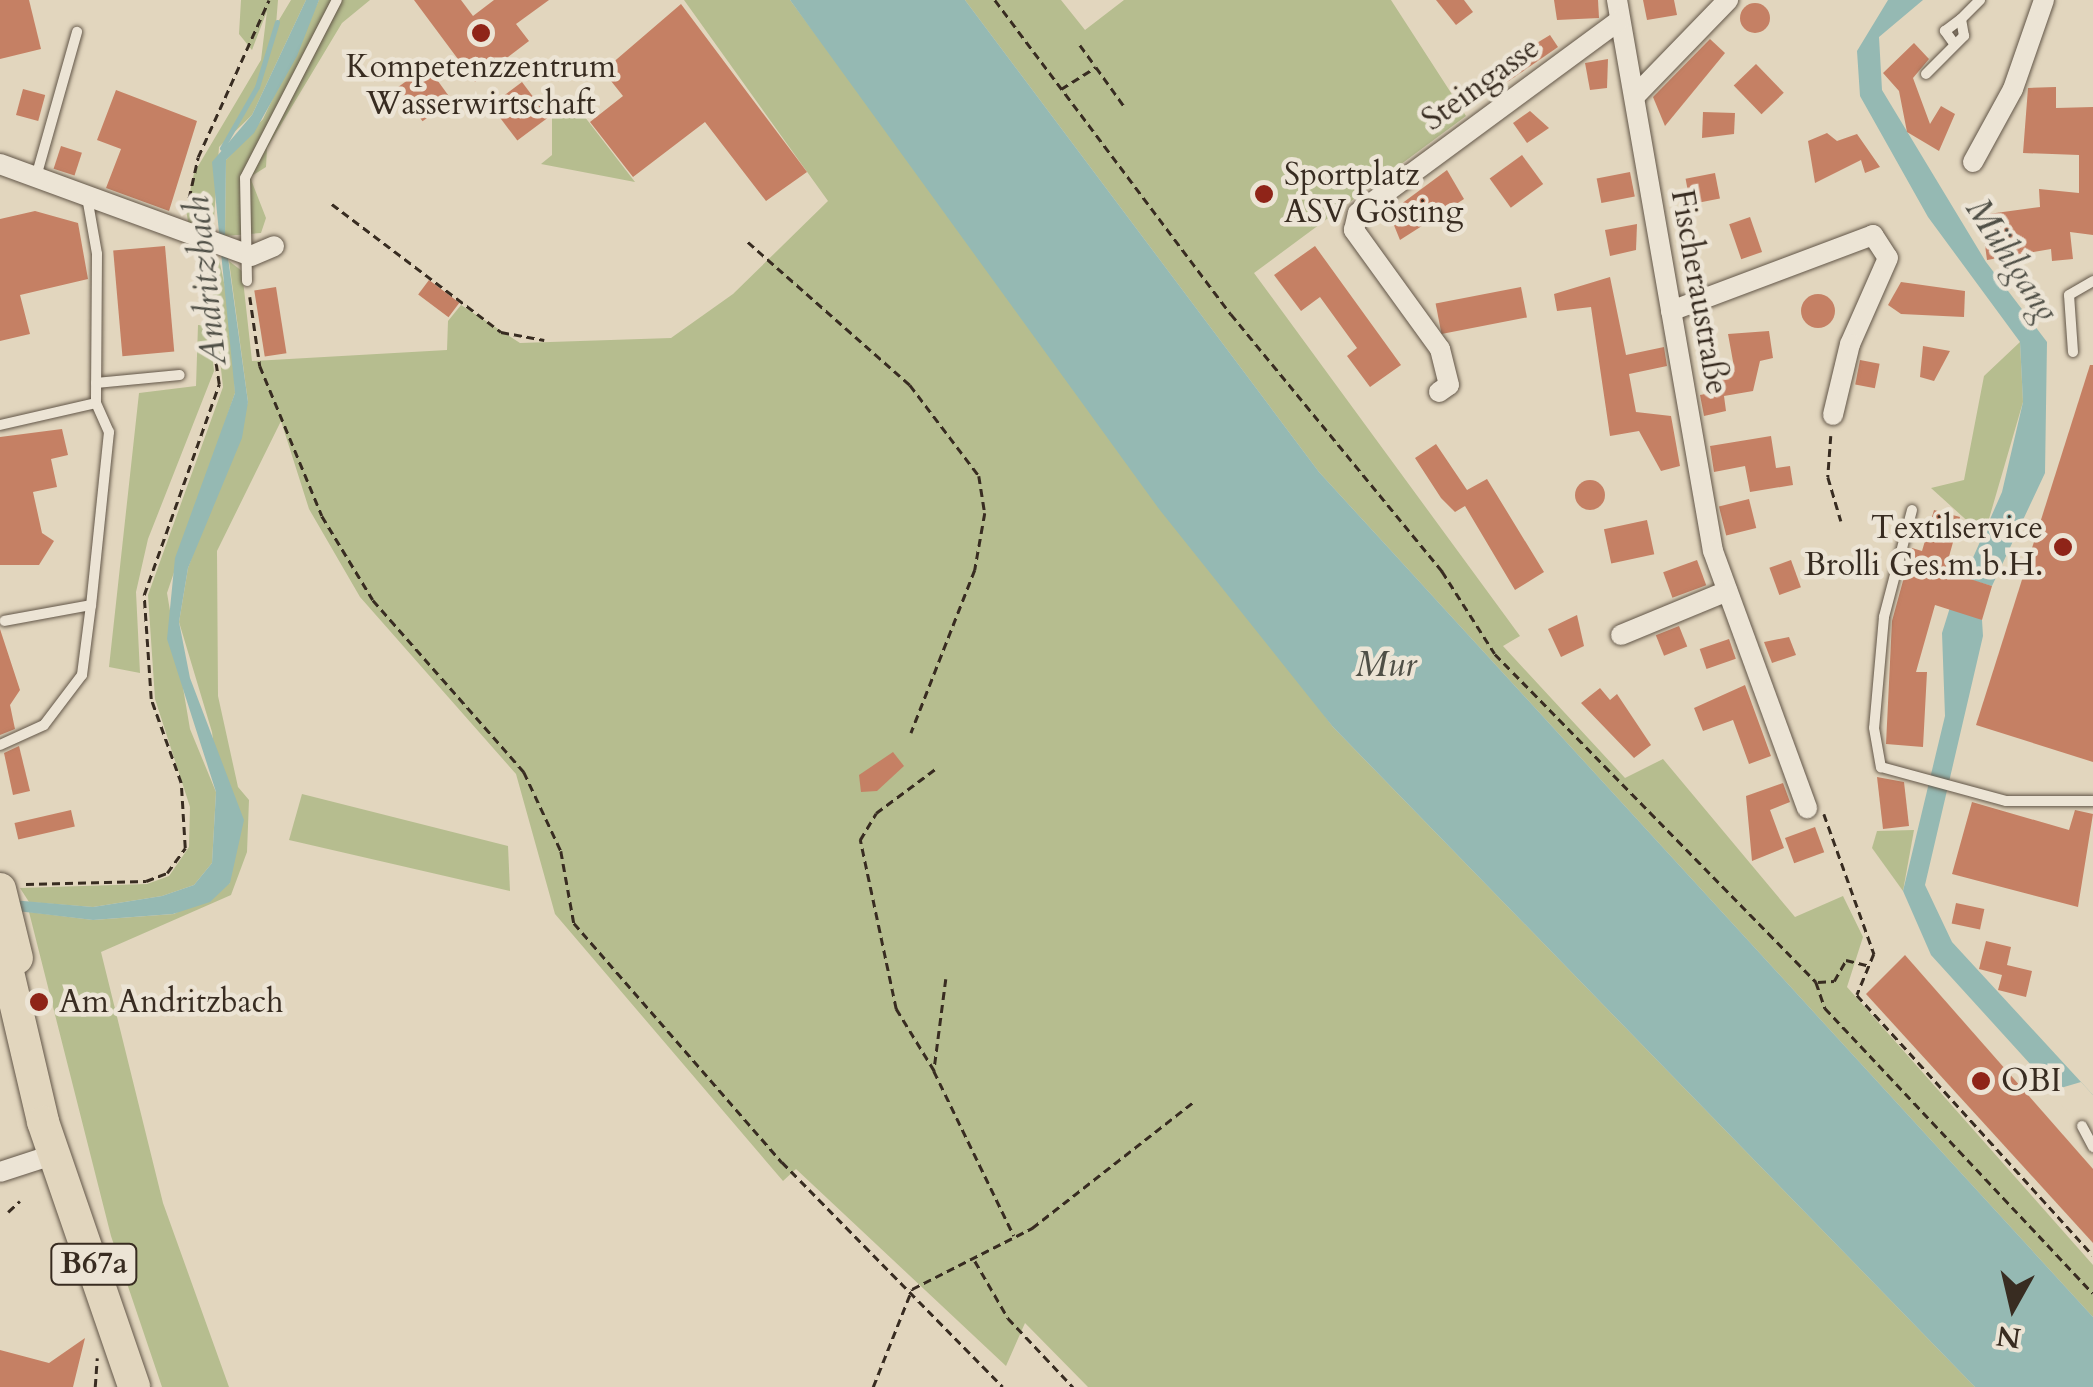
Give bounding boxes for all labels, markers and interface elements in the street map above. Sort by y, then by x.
marker: Kompetenzzentrum Wasserwirtschaft [470,22,492,44]
street label: Steingasse [1415,29,1547,139]
place label: Kompetenzzentrum Wasserwirtschaft [346,49,616,124]
place label: Sportplatz ASV Gösting [1284,157,1463,232]
marker: Sportplatz ASV Gösting [1253,183,1275,205]
street label: Fischeraustraße [1662,186,1736,398]
water label: Mühlgang [1957,190,2067,330]
water label: Andritzbach [176,194,236,368]
place label: Textilservice Brolli Ges.m.b.H. [1804,510,2043,585]
marker: Textilservice Brolli Ges.m.b.H. [2052,536,2074,558]
water label: Mur [1355,644,1417,686]
place label: Am Andritzbach [59,983,284,1021]
marker: Am Andritzbach [28,991,50,1013]
place label: OBI [2001,1062,2061,1100]
marker: OBI [1970,1070,1992,1092]
road number: B67a [49,1239,139,1289]
north arrow [1963,1257,2063,1357]
text: N [1994,1316,2024,1357]

